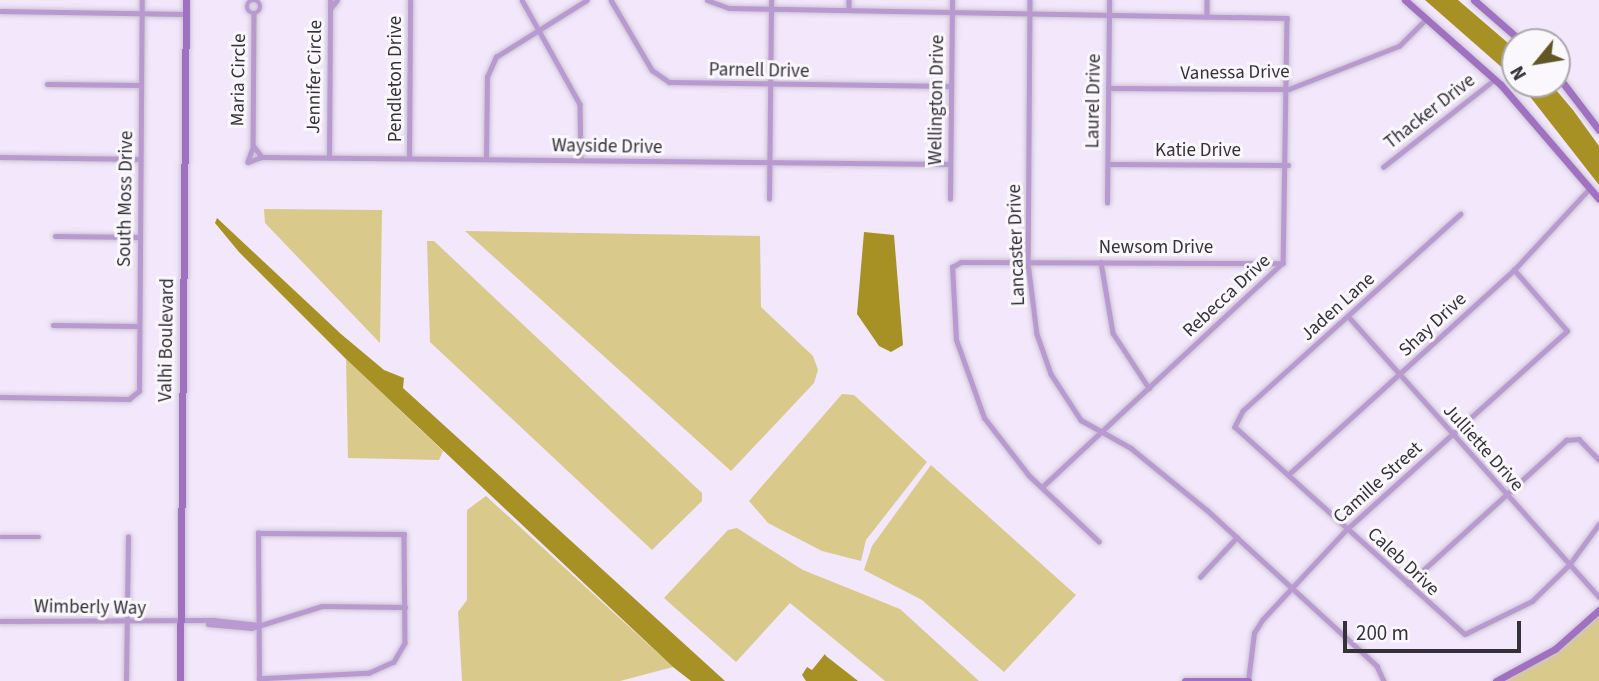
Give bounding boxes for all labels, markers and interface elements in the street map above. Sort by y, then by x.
street label: Pendleton Drive [385,16,407,142]
street label: Jennifer Circle [303,20,327,134]
north arrow [1501,28,1571,98]
street label: Maria Circle [227,33,251,127]
street label: Wellington Drive [924,35,950,165]
street label: Laurel Drive [1082,53,1106,149]
street label: Parnell Drive [709,59,809,83]
street label: Vanessa Drive [1180,61,1290,85]
text: N [1504,61,1534,85]
street label: Thacker Drive [1380,70,1480,154]
street label: South Moss Drive [113,131,139,267]
street label: Wayside Drive [551,135,663,159]
street label: Katie Drive [1155,140,1241,162]
street label: Lancaster Drive [1003,184,1031,306]
street label: Newsom Drive [1099,237,1213,259]
street label: Rebecca Drive [1179,250,1275,342]
street label: Jaden Lane [1296,268,1380,346]
street label: Valhi Boulevard [155,278,179,402]
street label: Shay Drive [1395,288,1471,362]
street label: Julliette Drive [1438,400,1528,496]
street label: Camille Street [1329,437,1427,529]
street label: Caleb Drive [1362,523,1444,601]
street label: Wimberly Way [34,596,146,620]
scale bar [1347,608,1526,652]
text: 200 m [1356,618,1409,648]

